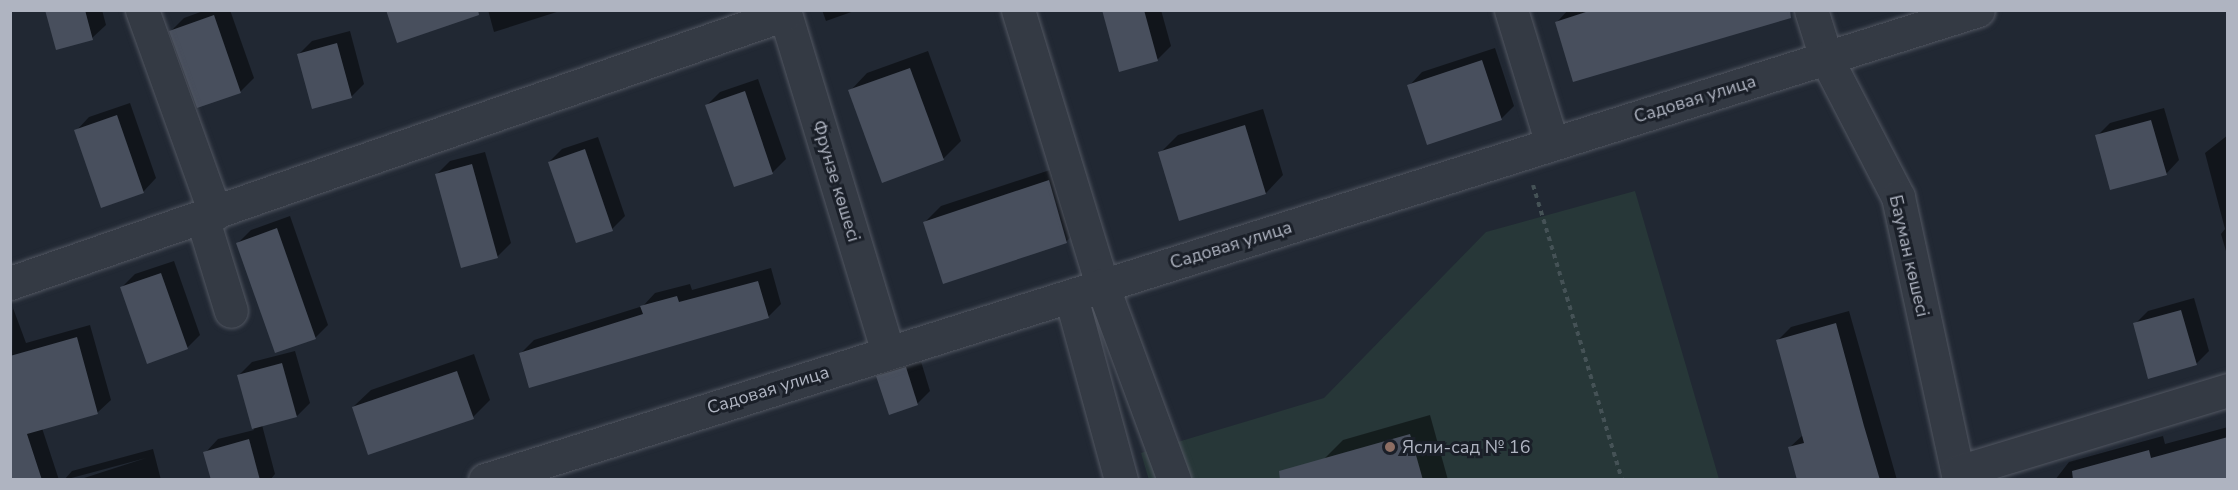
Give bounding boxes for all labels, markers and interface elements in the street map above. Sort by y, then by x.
street label: Садовая улица [1631,70,1759,128]
street label: Фрунзе көшесі [807,118,865,244]
street label: Бауман көшесі [1884,193,1934,319]
street label: Садовая улица [1167,216,1295,274]
street label: Садовая улица [704,361,832,419]
place label: Ясли-сад № 16 [1402,436,1530,458]
marker: Ясли-сад № 16 [1383,440,1397,454]

